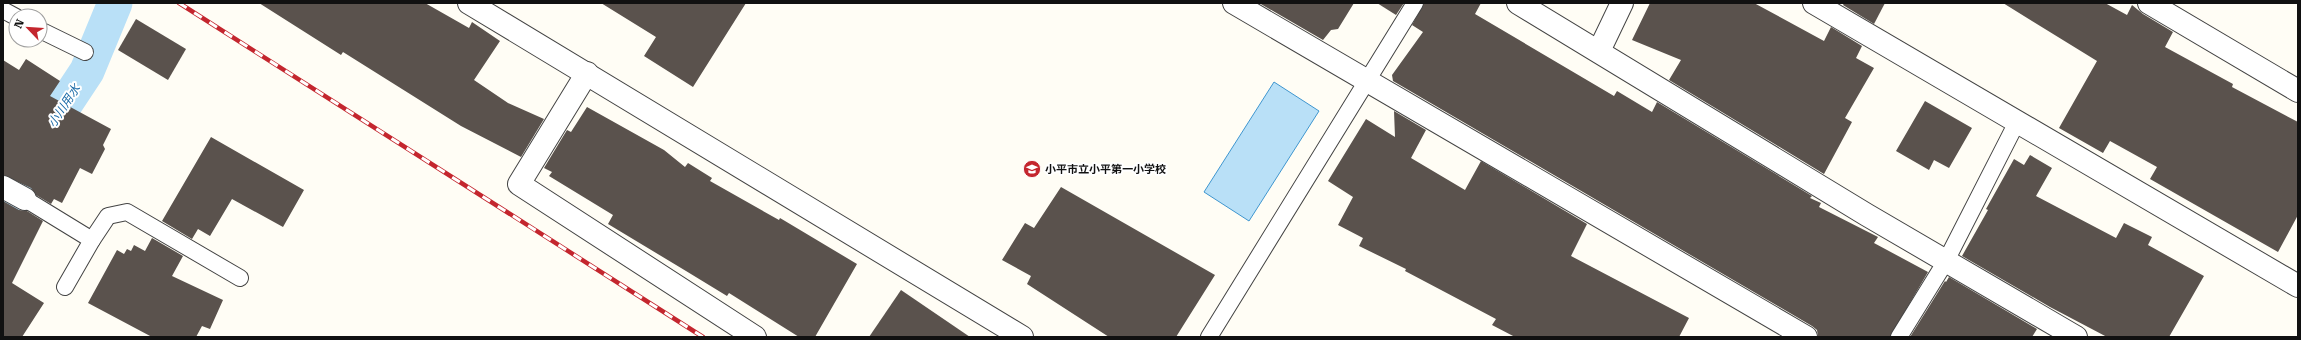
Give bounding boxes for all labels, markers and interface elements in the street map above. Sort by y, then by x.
north arrow [8,8,48,48]
text: N [12,17,27,31]
water label: 小川用水 [45,80,84,130]
school or university icon: 小平市立小平第一小学校 [1022,159,1042,179]
place label: 小平市立小平第一小学校 [1045,163,1166,176]

